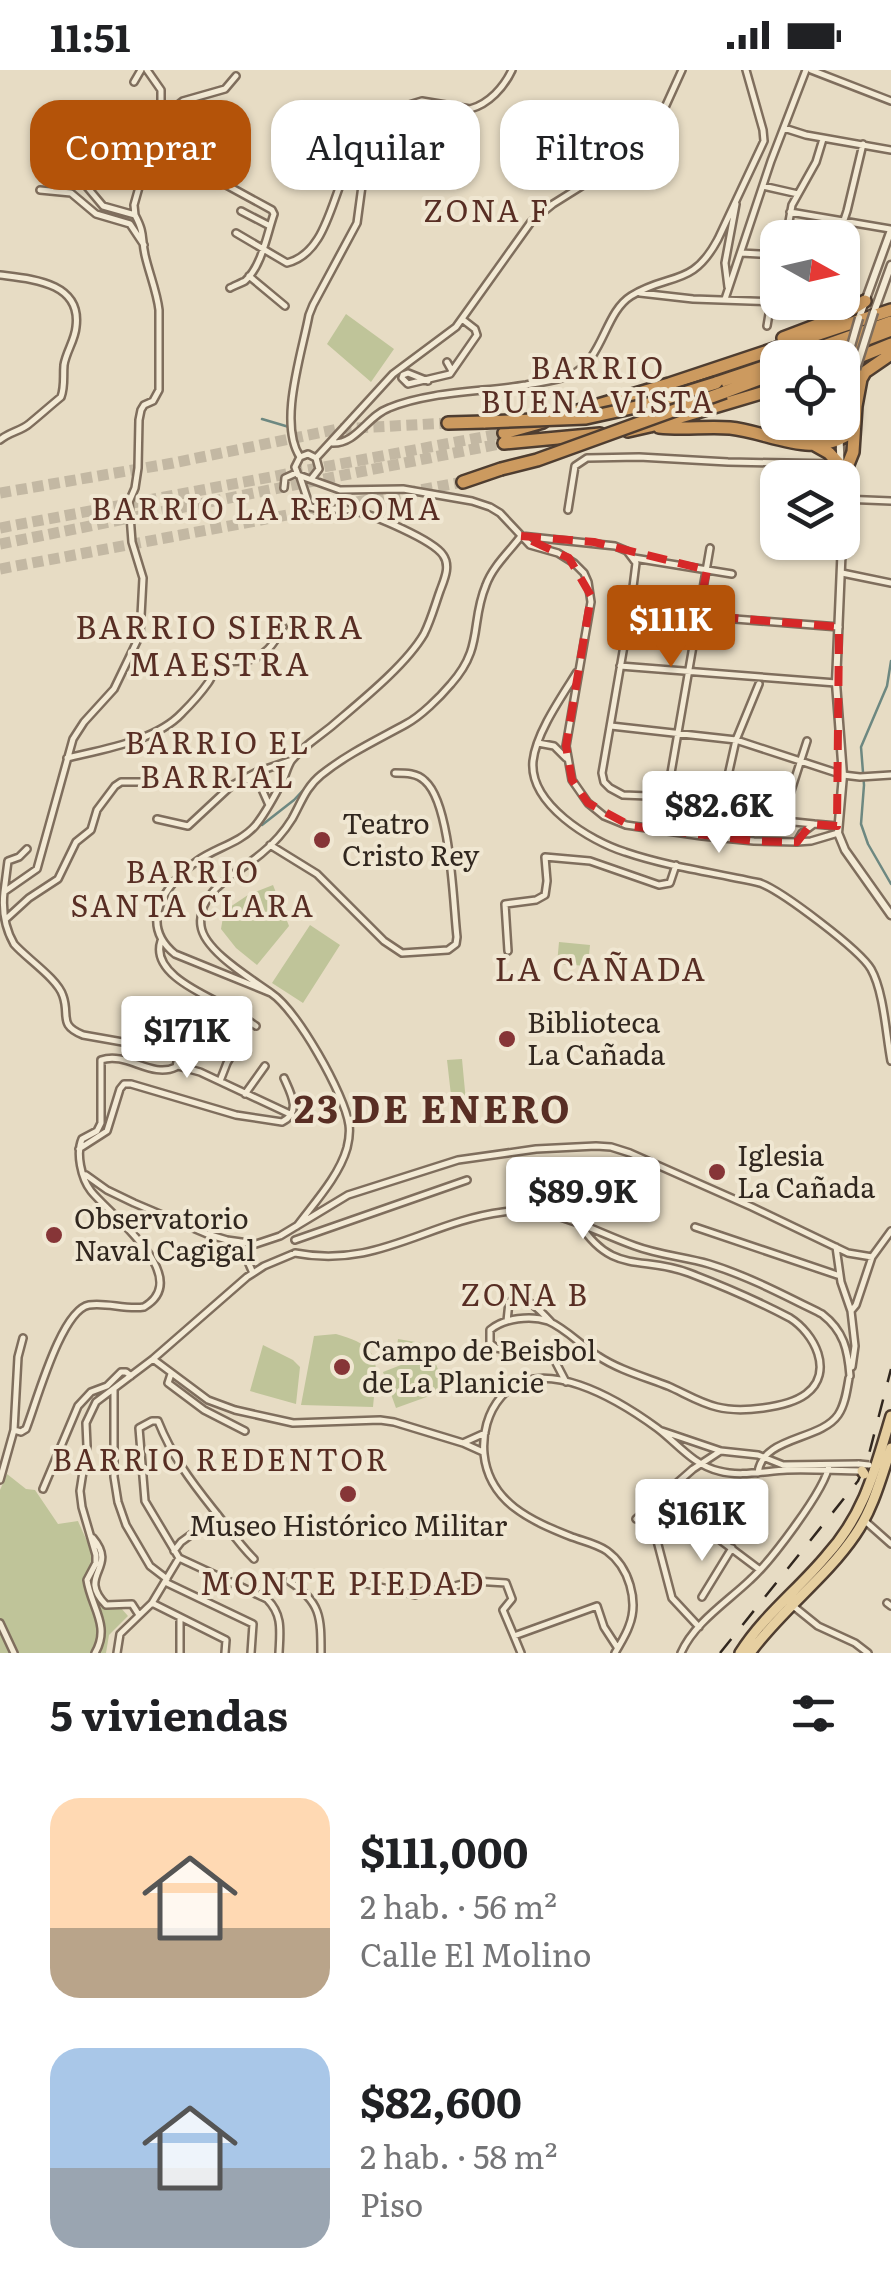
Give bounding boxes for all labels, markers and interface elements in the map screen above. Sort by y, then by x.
text: 11:51 [50,7,130,64]
chip: Comprar [30,100,251,190]
chip: Alquilar [271,100,480,190]
chip: Filtros [500,100,679,190]
district label: ZONA F [423,187,551,231]
north arrow [760,220,860,320]
map controls [760,220,860,560]
button: locate [760,340,860,440]
district label: BARRIO BUENA VISTA [481,344,715,422]
button: layers [760,460,860,560]
district label: BARRIO LA REDOMA [91,485,443,529]
pin: $111K [601,585,741,670]
text: $111K [629,593,713,641]
district label: BARRIO SIERRA MAESTRA [75,601,365,686]
district label: BARRIO EL BARRIAL [125,719,311,797]
pin: $82.6K [638,771,800,856]
text: $82.6K [664,779,774,827]
place label: Teatro Cristo Rey [342,801,480,875]
marker: Teatro Cristo Rey [311,829,333,851]
district label: BARRIO SANTA CLARA [70,848,316,926]
district label: LA CAÑADA [494,943,708,991]
pin: $171K [117,996,257,1081]
place label: Biblioteca La Cañada [527,1000,665,1074]
text: $171K [143,1004,231,1052]
marker: Biblioteca La Cañada [496,1028,518,1050]
district label: 23 DE ENERO [294,1078,572,1135]
place label: Iglesia La Cañada [737,1133,875,1207]
pin: $89.9K [502,1157,664,1242]
marker: Iglesia La Cañada [706,1161,728,1183]
text: $89.9K [528,1165,638,1213]
place label: Observatorio Naval Cagigal [74,1196,255,1270]
marker: Observatorio Naval Cagigal [43,1224,65,1246]
district label: ZONA B [461,1271,589,1315]
place label: Campo de Beisbol de La Planicie [362,1328,596,1402]
marker: Campo de Beisbol de La Planicie [331,1356,353,1378]
district label: BARRIO REDENTOR [52,1436,390,1480]
pin: $161K [632,1479,772,1564]
marker: Museo Histórico Militar [337,1483,359,1505]
text: $161K [657,1487,747,1535]
place label: Museo Histórico Militar [189,1503,508,1545]
district label: MONTE PIEDAD [200,1557,486,1605]
text: 5 viviendas [50,1682,288,1744]
icon: filters [786,1686,841,1741]
text: $111,000 [360,1819,528,1881]
icon: home [130,1838,250,1958]
text: 2 hab. · 56 m² [360,1881,557,1929]
text: Calle El Molino [360,1929,592,1977]
text: $82,600 [360,2069,522,2131]
icon: home [130,2088,250,2208]
text: 2 hab. · 58 m² [360,2131,557,2179]
text: Piso [360,2179,423,2227]

